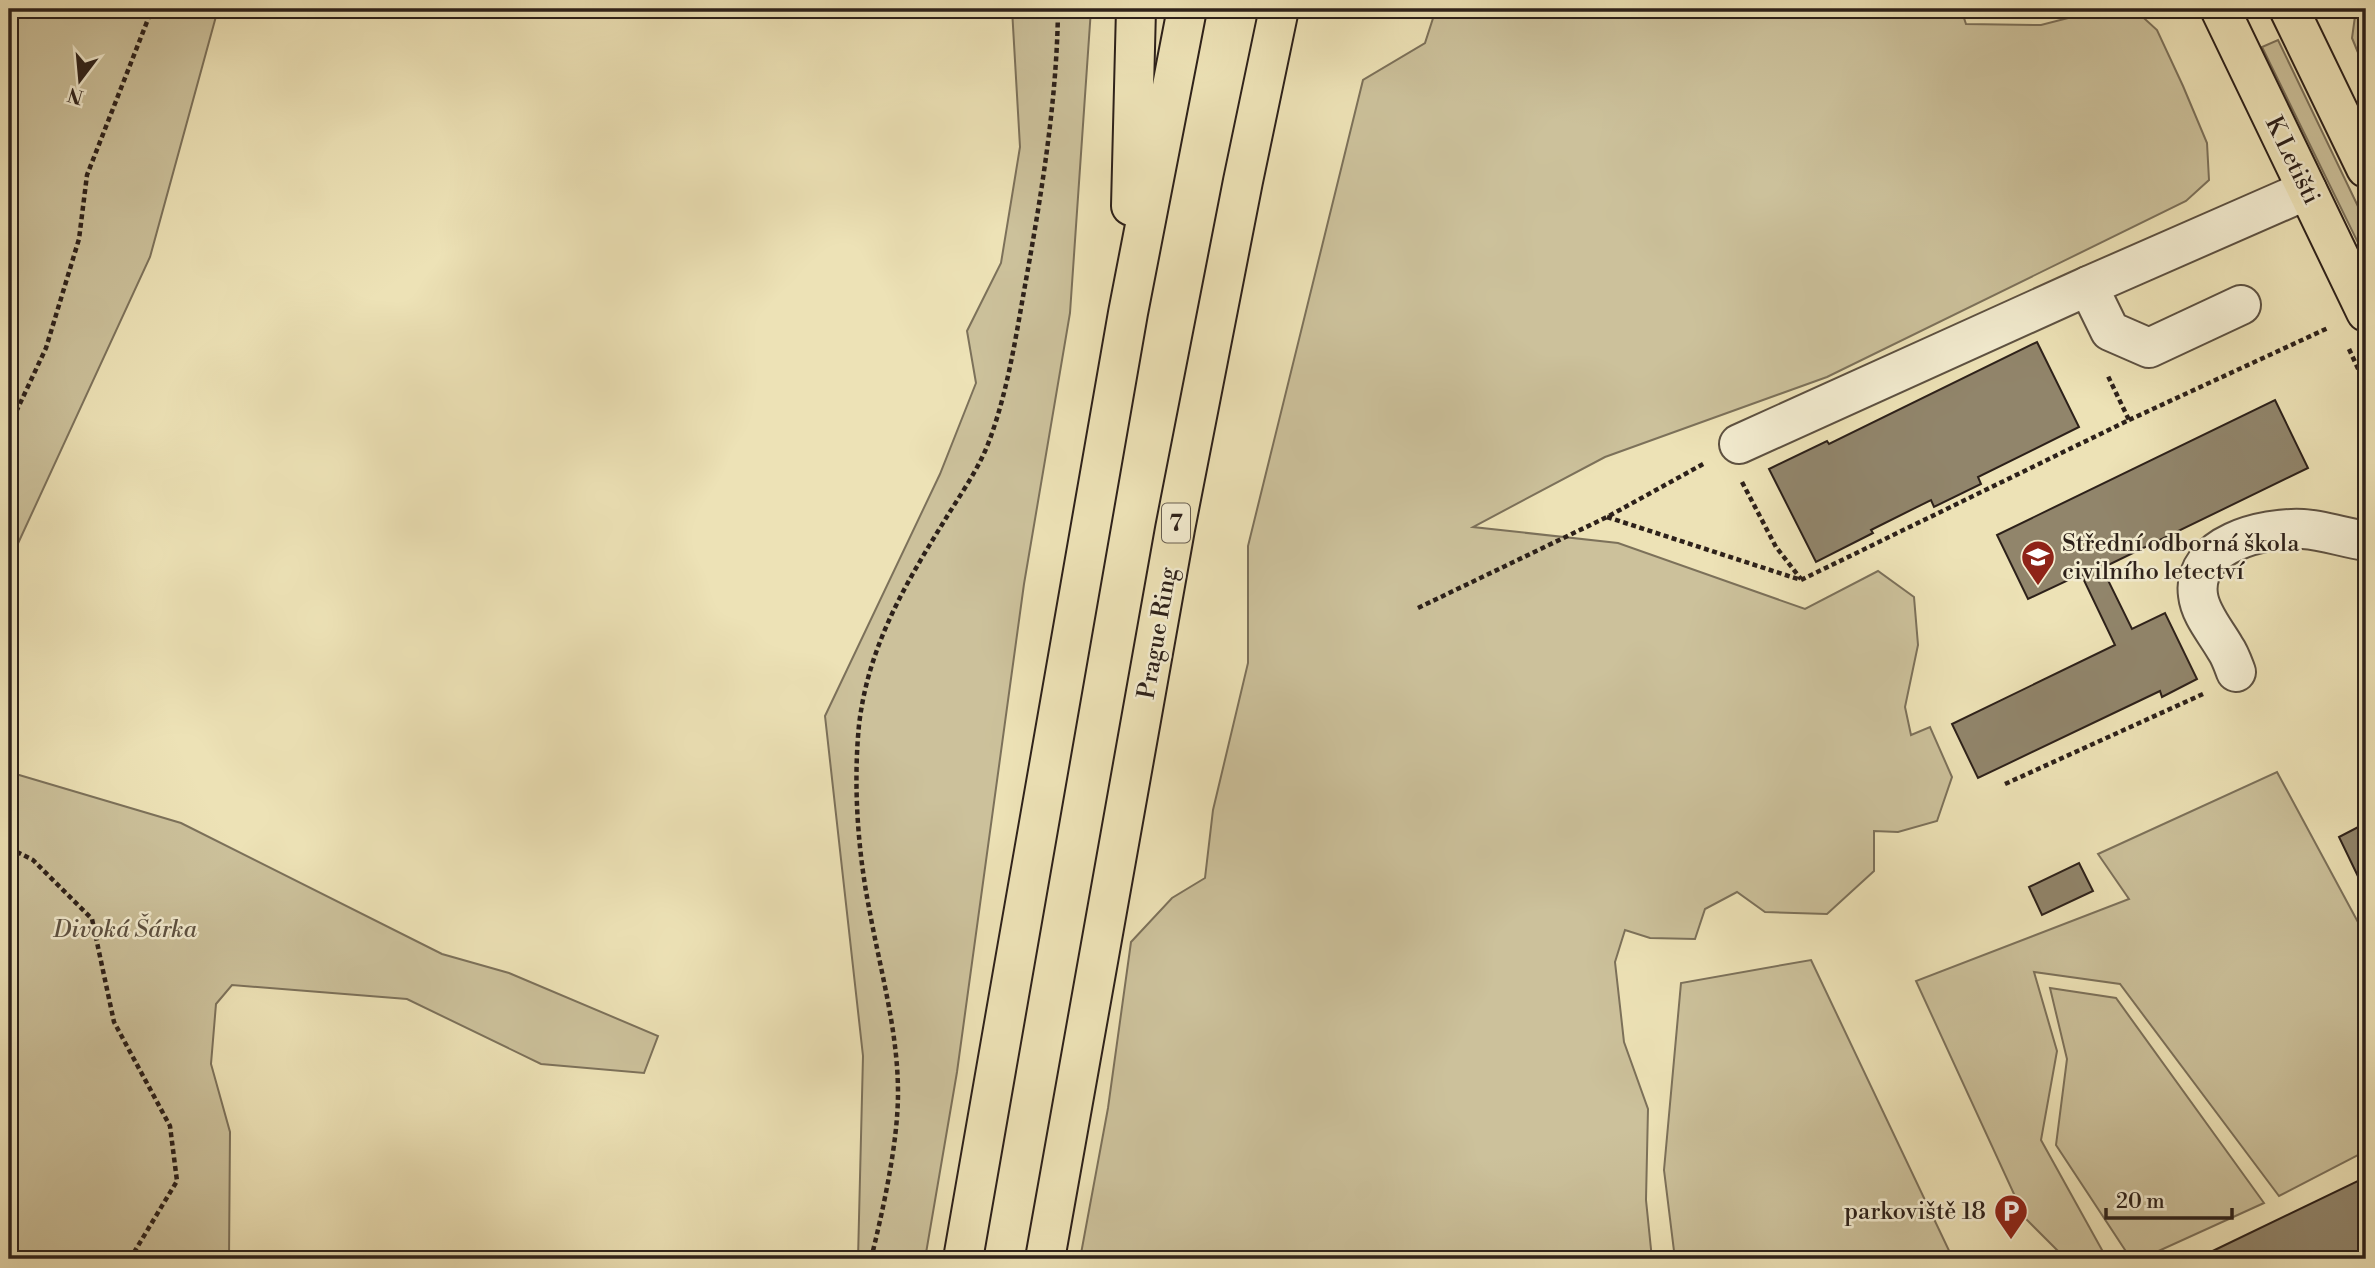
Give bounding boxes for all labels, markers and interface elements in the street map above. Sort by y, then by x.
north arrow [46,46,116,116]
text: N [65,82,86,109]
street label: K Letišti [2258,112,2326,209]
road number: 7 [1162,503,1190,542]
place label: Střední odborná škola civilního letectví [2062,529,2300,587]
school or university icon: Střední odborná škola civilního letectví [2019,538,2057,587]
street label: Prague Ring [1132,564,1184,701]
park label: Divoká Šárka [52,913,198,945]
scale bar [2106,1177,2232,1221]
text: 20 m [2116,1189,2165,1215]
parking icon: parkoviště 18 [1992,1192,2030,1241]
place label: parkoviště 18 [1844,1197,1986,1227]

